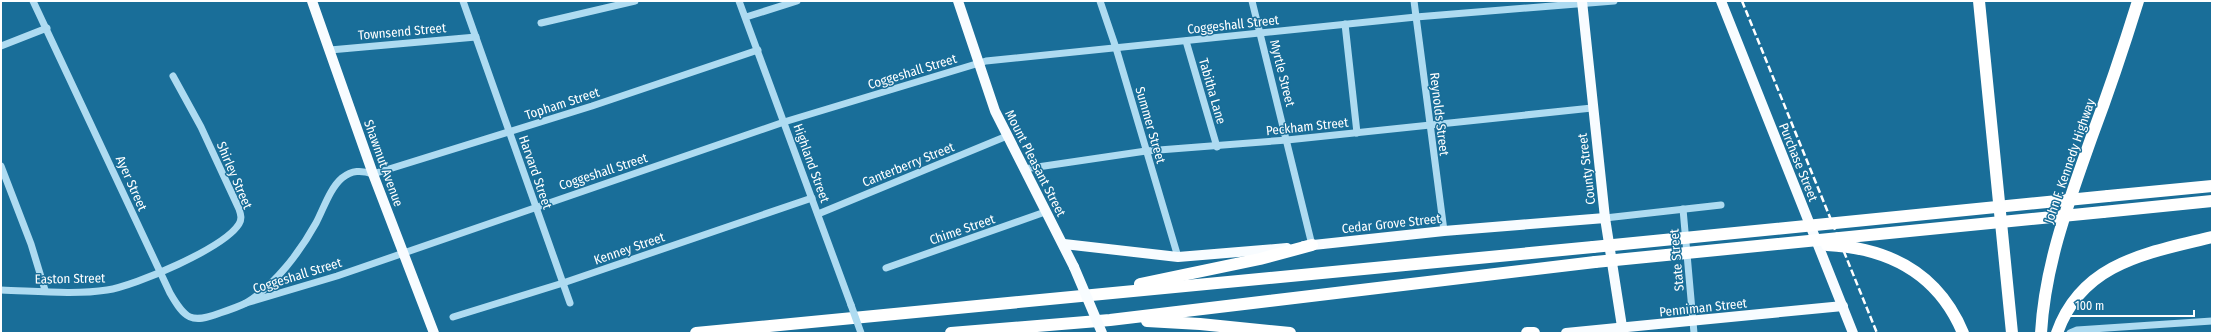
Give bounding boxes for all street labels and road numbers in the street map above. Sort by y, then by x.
street label: Coggeshall Street [1186,12,1280,37]
street label: Townsend Street [357,20,447,43]
street label: Myrtle Street [1267,38,1298,109]
street label: Coggeshall Street [866,51,959,92]
street label: Tabitha Lane [1196,56,1229,126]
street label: Reynolds Street [1427,72,1452,157]
street label: Topham Street [523,84,602,123]
street label: Summer Street [1132,85,1169,166]
street label: John F. Kennedy Highway [2041,97,2098,226]
street label: Mount Pleasant Street [1002,107,1069,220]
street label: Peckham Street [1265,115,1350,138]
street label: Shawmut Avenue [361,118,406,209]
street label: Purchase Street [1776,121,1821,204]
street label: Highland Street [790,122,833,205]
street label: County Street [1575,132,1598,206]
street label: Harvard Street [516,133,555,212]
street label: Shirley Street [214,139,256,212]
street label: Canterberry Street [860,139,957,190]
street label: Coggeshall Street [557,150,650,193]
street label: Ayer Street [113,153,151,214]
street label: Chime Street [928,211,997,248]
street label: Cedar Grove Street [1341,211,1442,236]
street label: State Street [1666,227,1687,292]
street label: Kenney Street [592,229,667,268]
street label: Coggeshall Street [251,255,344,296]
street label: Easton Street [35,270,106,287]
street label: Penniman Street [1658,295,1748,320]

